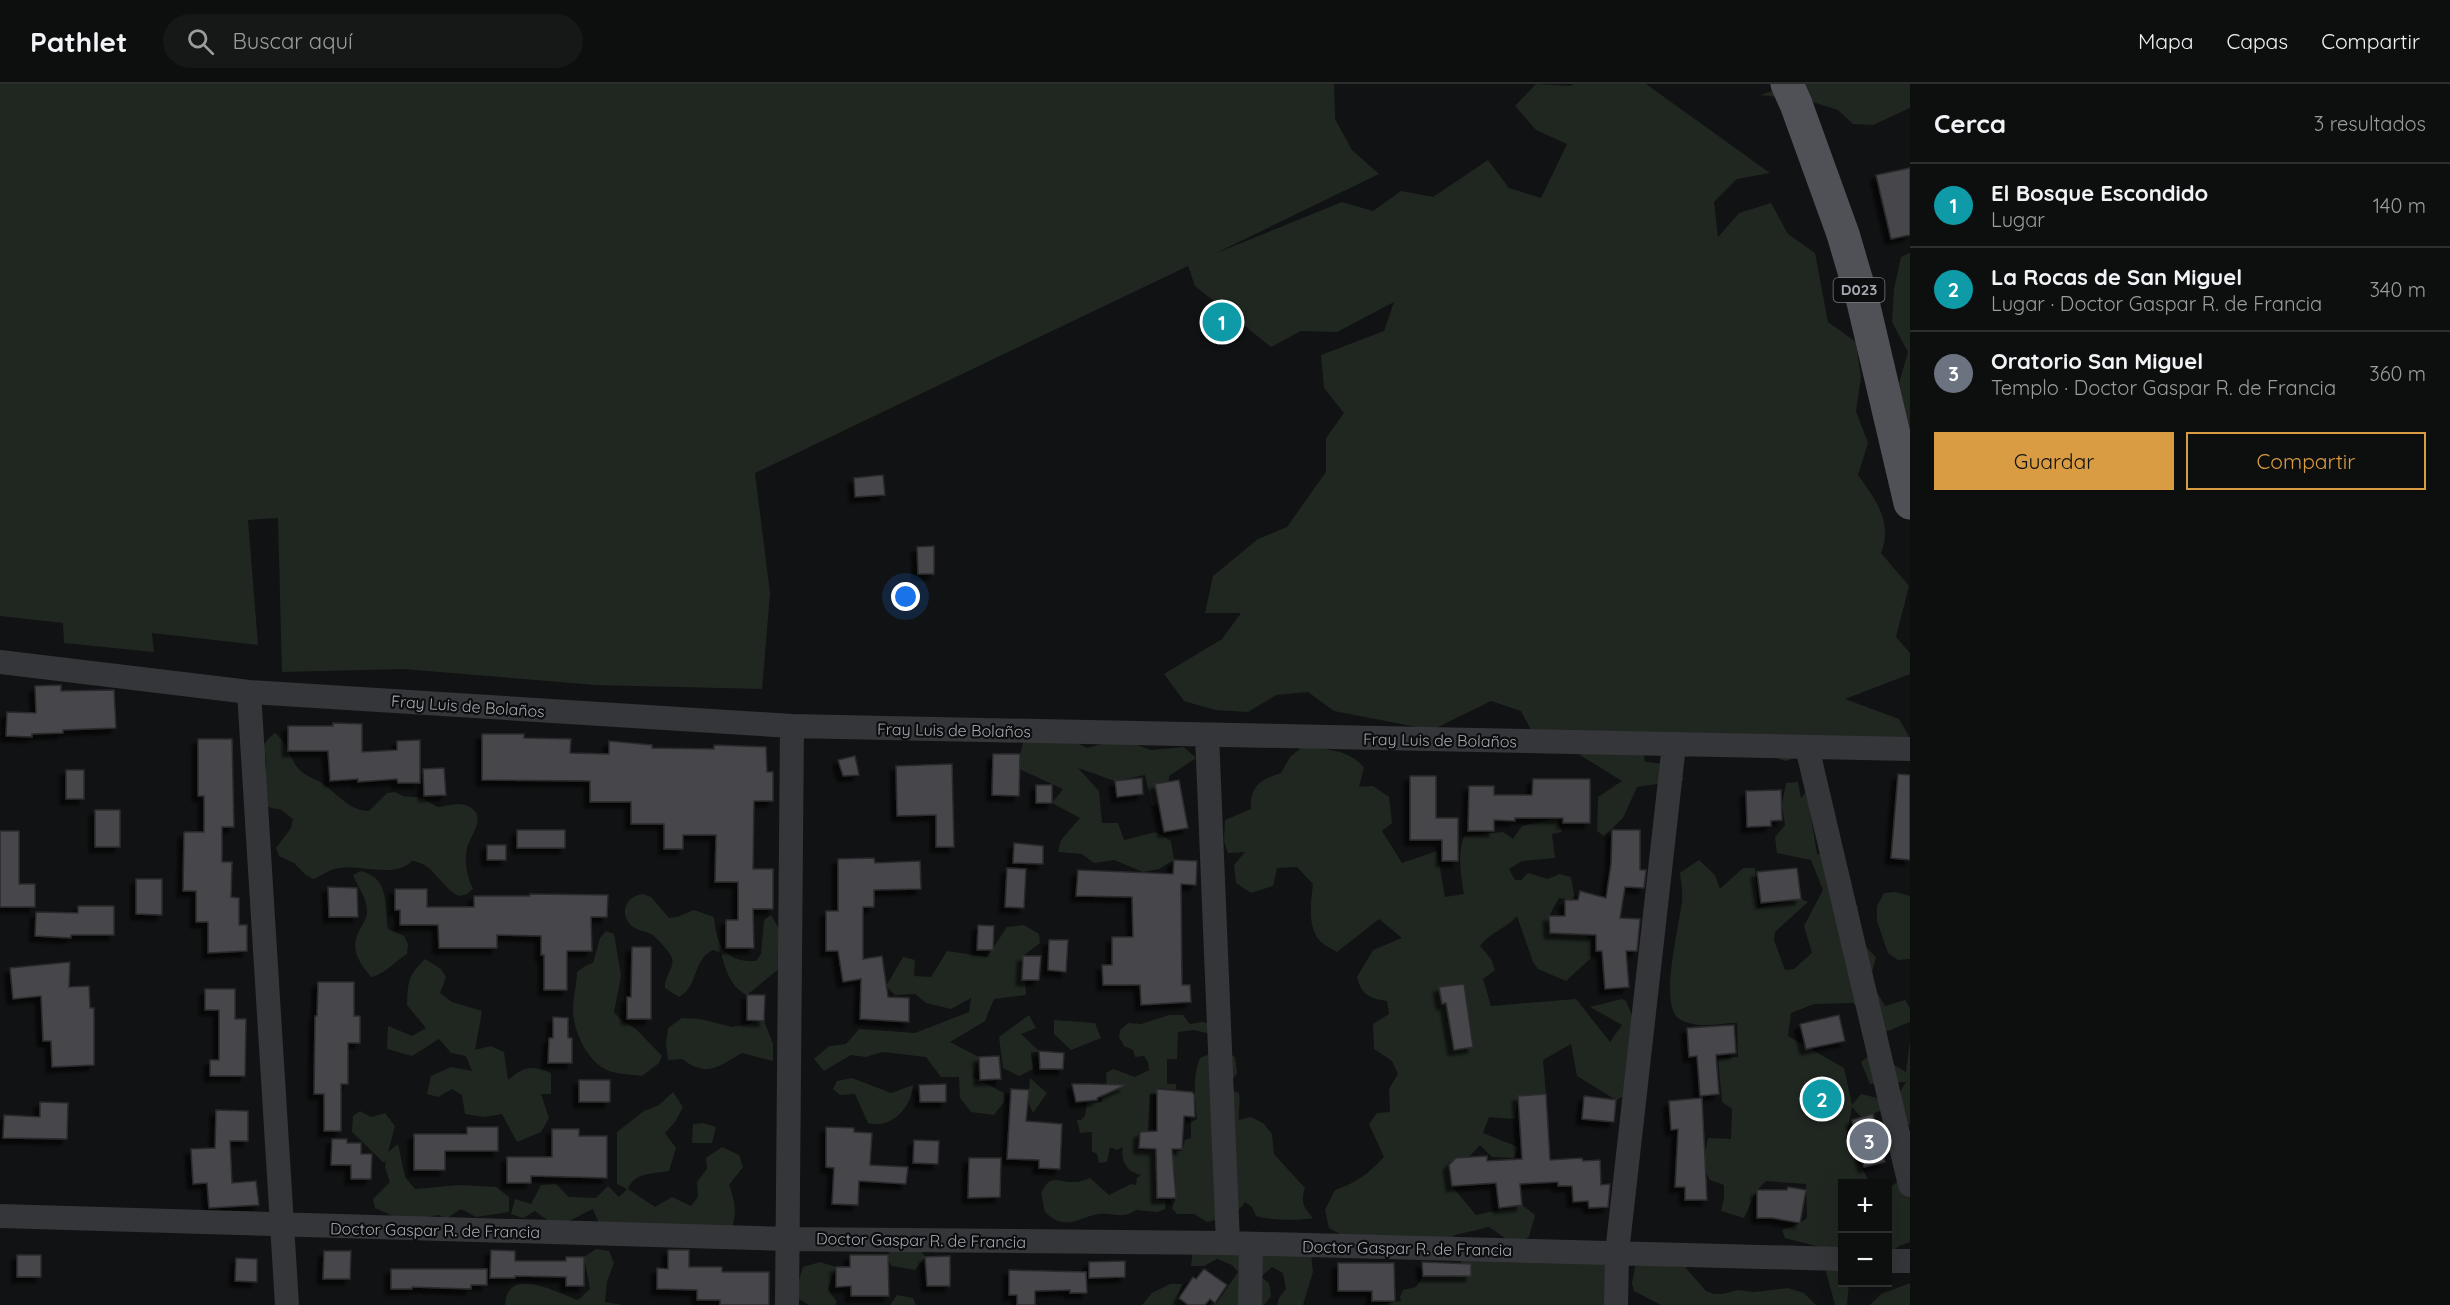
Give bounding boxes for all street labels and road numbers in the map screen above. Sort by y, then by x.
road number: D023 [1834,278,1884,302]
street label: Fray Luis de Bolaños [391,691,545,721]
street label: Fray Luis de Bolaños [877,719,1031,741]
street label: Fray Luis de Bolaños [1363,729,1517,751]
street label: Doctor Gaspar R. de Francia [330,1218,540,1242]
street label: Doctor Gaspar R. de Francia [816,1228,1026,1252]
street label: Doctor Gaspar R. de Francia [1302,1236,1512,1260]

